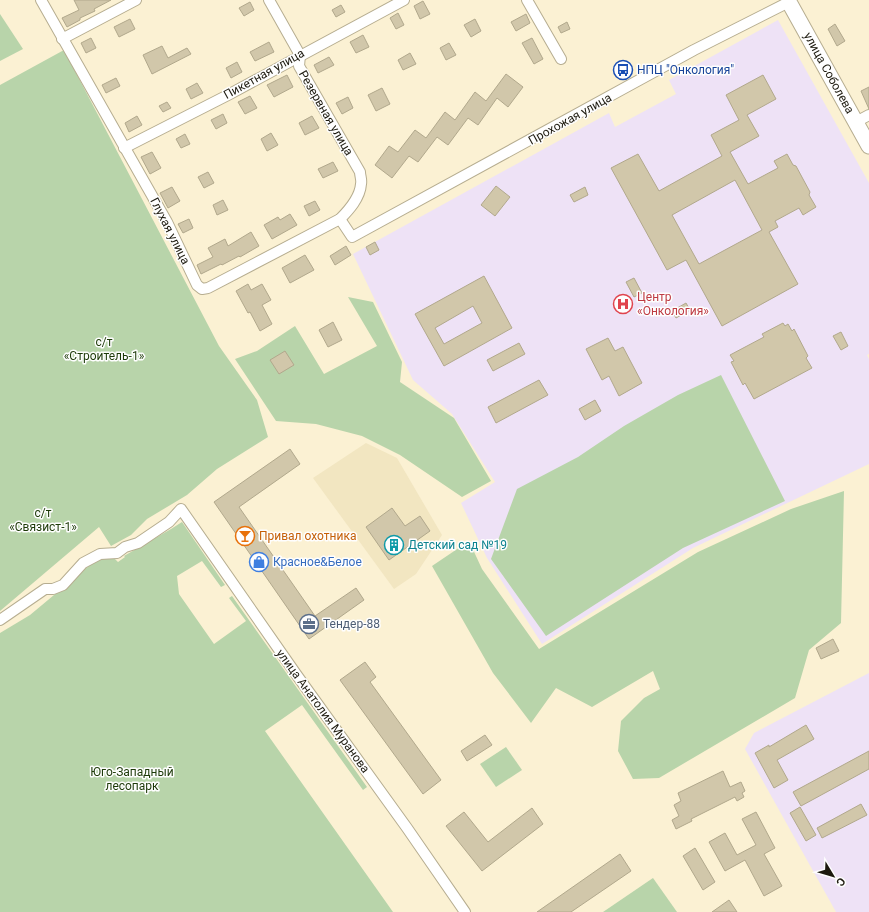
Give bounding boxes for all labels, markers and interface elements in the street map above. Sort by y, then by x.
street label: улица Соболева [801,30,857,116]
street label: Пикетная улица [221,46,307,102]
bus stop icon: НПЦ "Онкология" [612,59,634,81]
place label: НПЦ "Онкология" [637,63,734,77]
street label: Резервная улица [296,68,356,158]
street label: Прохожая улица [526,90,614,148]
street label: Глухая улица [147,195,193,267]
place label: Центр «Онкология» [637,290,709,318]
hospital icon: Центр «Онкология» [612,293,634,315]
park label: с/т «Строитель-1» [64,335,145,363]
park label: с/т «Связист-1» [9,506,77,534]
bar icon: Привал охотника [234,525,256,547]
place label: Привал охотника [259,529,356,543]
building icon: Детский сад №19 [383,534,405,556]
place label: Детский сад №19 [408,538,507,552]
shop icon: Красное&Белое [248,551,270,573]
place label: Красное&Белое [273,555,362,569]
office icon: Тендер-88 [298,613,320,635]
place label: Тендер-88 [323,617,380,631]
street label: улица Анатолия Муранова [273,646,373,776]
park label: Юго-Западный лесопарк [90,765,174,793]
north arrow [813,856,853,896]
text: С [833,875,848,889]

